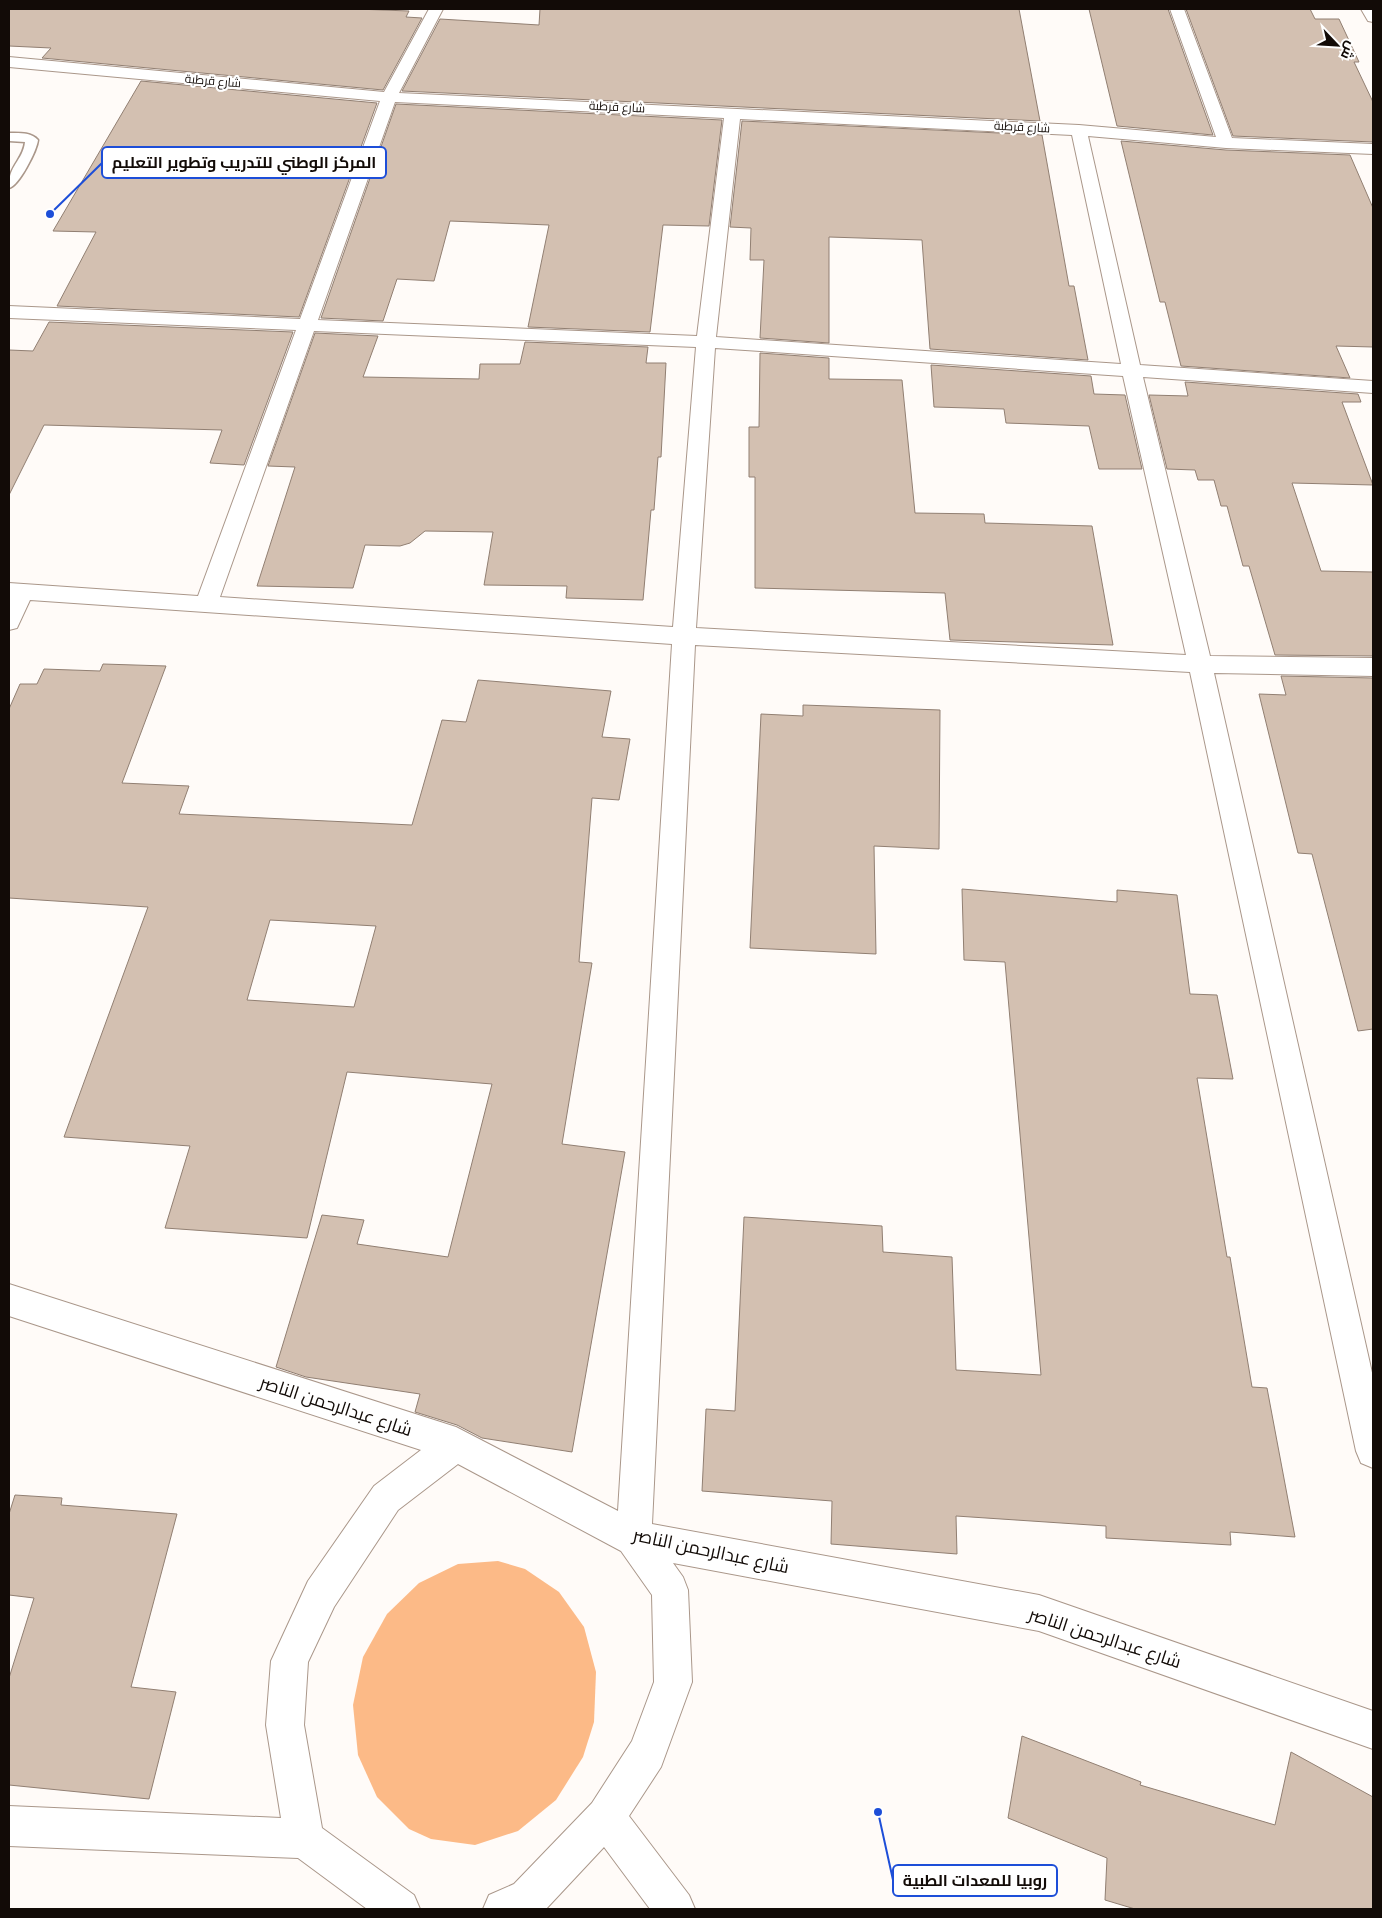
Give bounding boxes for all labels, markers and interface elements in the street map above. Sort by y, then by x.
north arrow [1312,20,1362,70]
text: ش [1337,39,1360,62]
street label: شارع قرطبة [184,72,242,91]
street label: شارع قرطبة [588,99,646,116]
street label: شارع قرطبة [993,119,1051,136]
callout: المركز الوطني للتدريب وتطوير التعليم [102,147,386,178]
text: المركز الوطني للتدريب وتطوير التعليم [112,153,376,175]
street label: شارع عبدالرحمن الناصر [256,1371,415,1442]
street label: شارع عبدالرحمن الناصر [630,1524,791,1579]
street label: شارع عبدالرحمن الناصر [1025,1603,1184,1674]
callout: روبيا للمعدات الطبية [893,1865,1057,1896]
text: روبيا للمعدات الطبية [903,1871,1047,1890]

